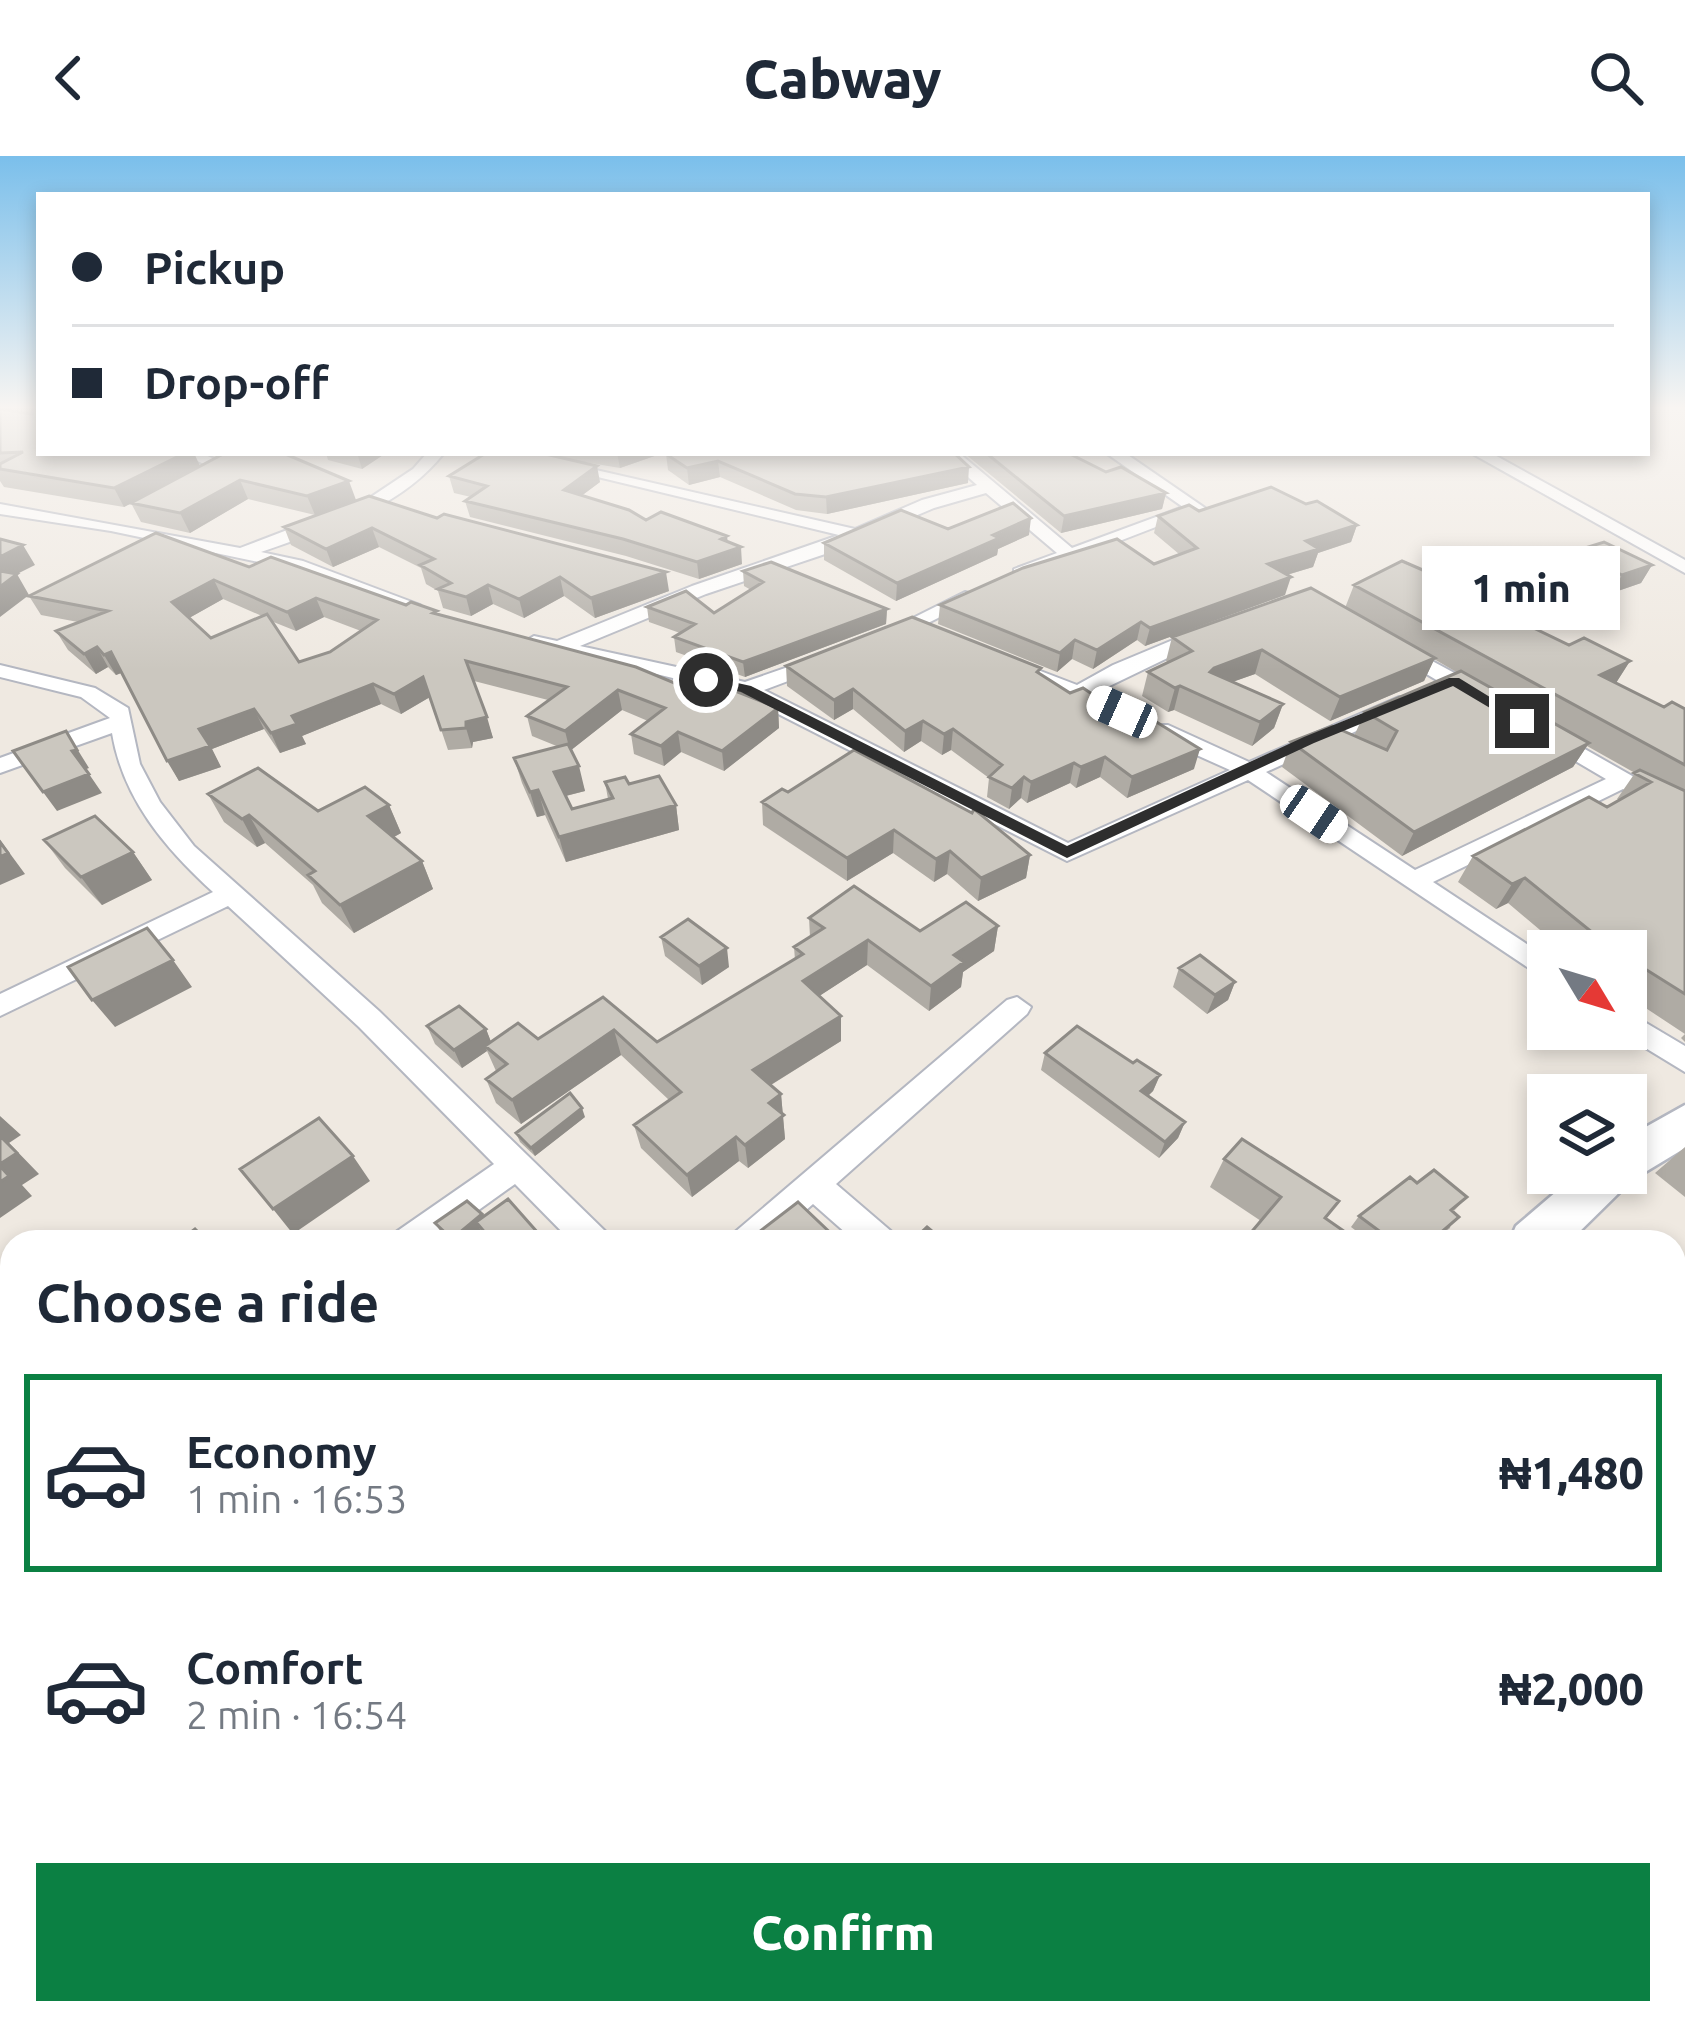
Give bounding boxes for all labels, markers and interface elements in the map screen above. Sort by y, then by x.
icon: back [36,45,102,111]
icon: search [1583,45,1649,111]
text: Cabway [744,48,941,108]
text: Pickup [144,242,285,293]
text: Drop-off [144,357,329,408]
callout: 1 min [1423,547,1621,631]
text: 1 min [1471,566,1571,609]
route start [679,653,733,707]
car [1082,681,1162,743]
route end [1495,694,1549,748]
car [1274,779,1354,849]
north arrow [1527,930,1647,1050]
map controls [1527,930,1647,1194]
button: layers [1527,1074,1647,1194]
text: Choose a ride [36,1272,379,1332]
icon: car [42,1419,150,1527]
text: Economy [186,1426,377,1477]
text: ₦1,480 [1499,1447,1644,1498]
text: 1 min · 16:53 [186,1477,407,1520]
icon: car [42,1635,150,1743]
text: Comfort [186,1642,363,1693]
text: ₦2,000 [1499,1663,1644,1714]
text: 2 min · 16:54 [186,1693,407,1736]
button: Confirm [36,1863,1650,2001]

